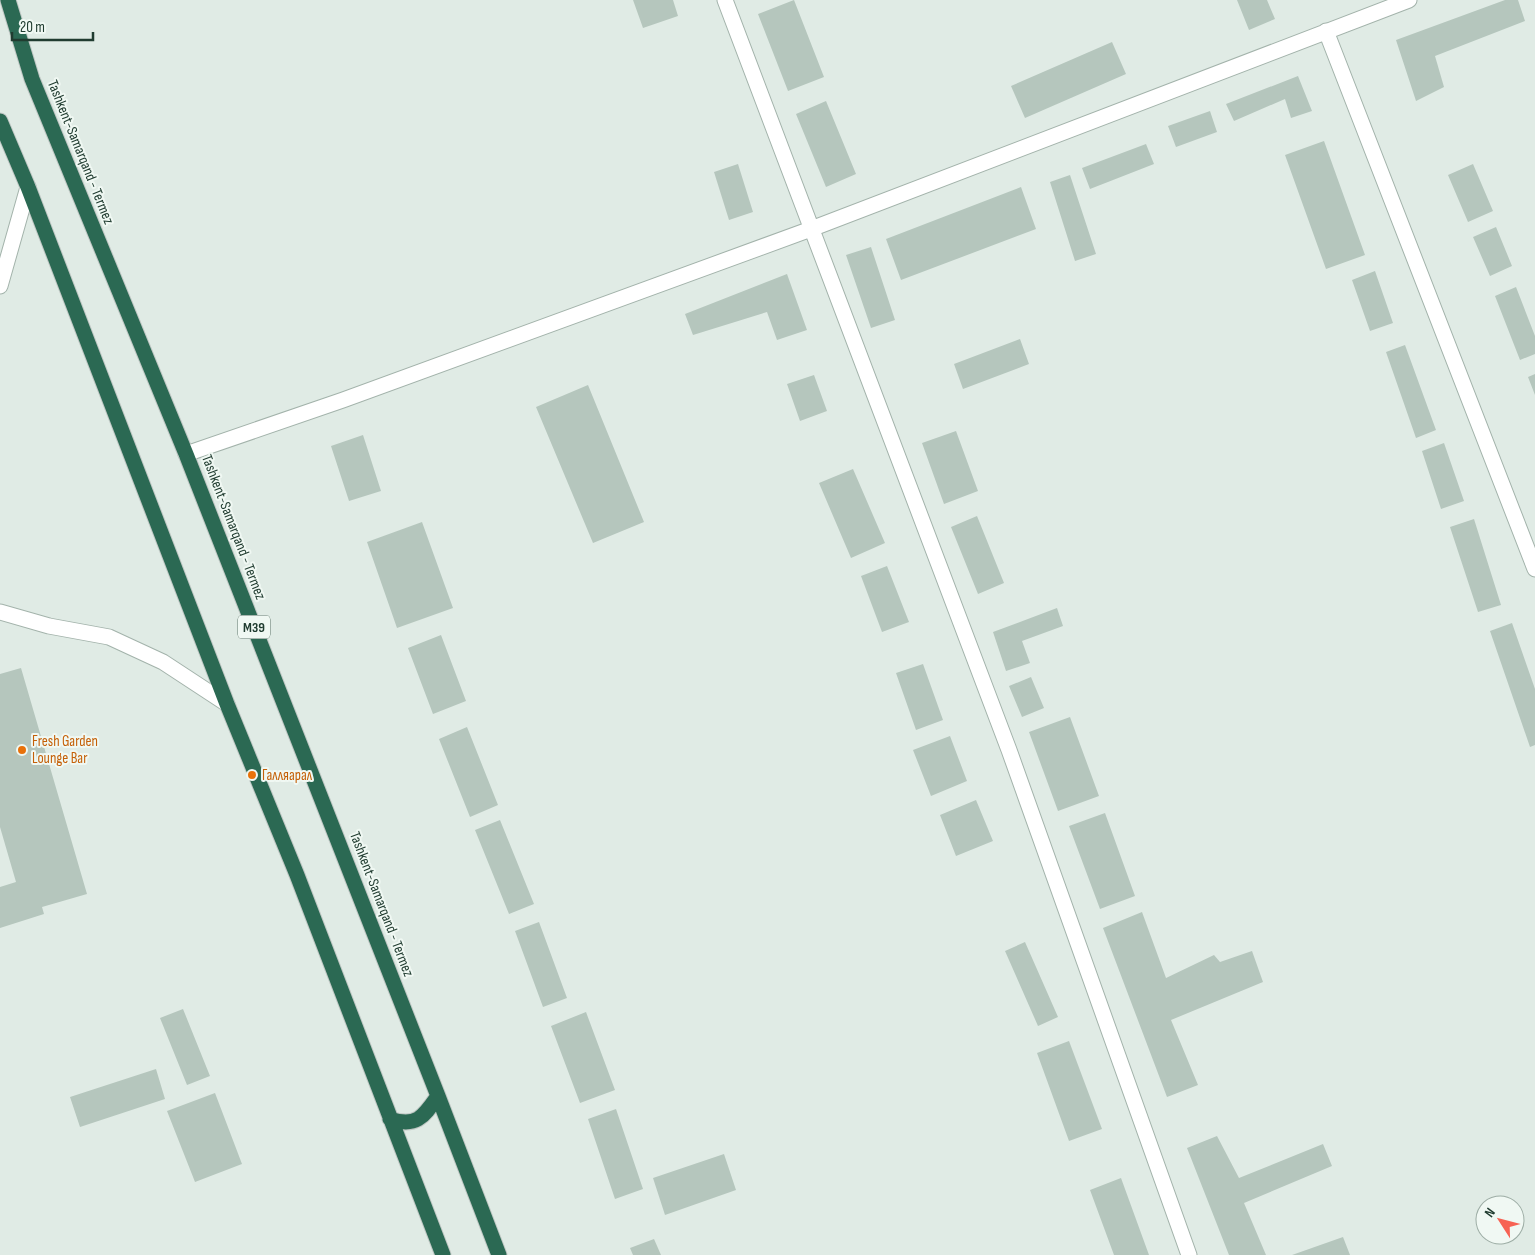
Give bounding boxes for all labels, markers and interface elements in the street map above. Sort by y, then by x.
scale bar [12,10,94,42]
text: 20 m [20,18,45,37]
street label: Tashkent-Samarqand - Termez [43,77,118,228]
street label: Tashkent-Samarqand - Termez [197,452,270,603]
road number: M39 [238,616,270,638]
place label: Fresh Garden Lounge Bar [32,732,98,768]
marker: Fresh Garden Lounge Bar [16,744,28,756]
place label: Галляарал [262,766,313,785]
marker: Галляарал [246,769,258,781]
street label: Tashkent-Samarqand - Termez [345,829,418,980]
north arrow [1475,1195,1525,1245]
text: N [1481,1205,1499,1221]

